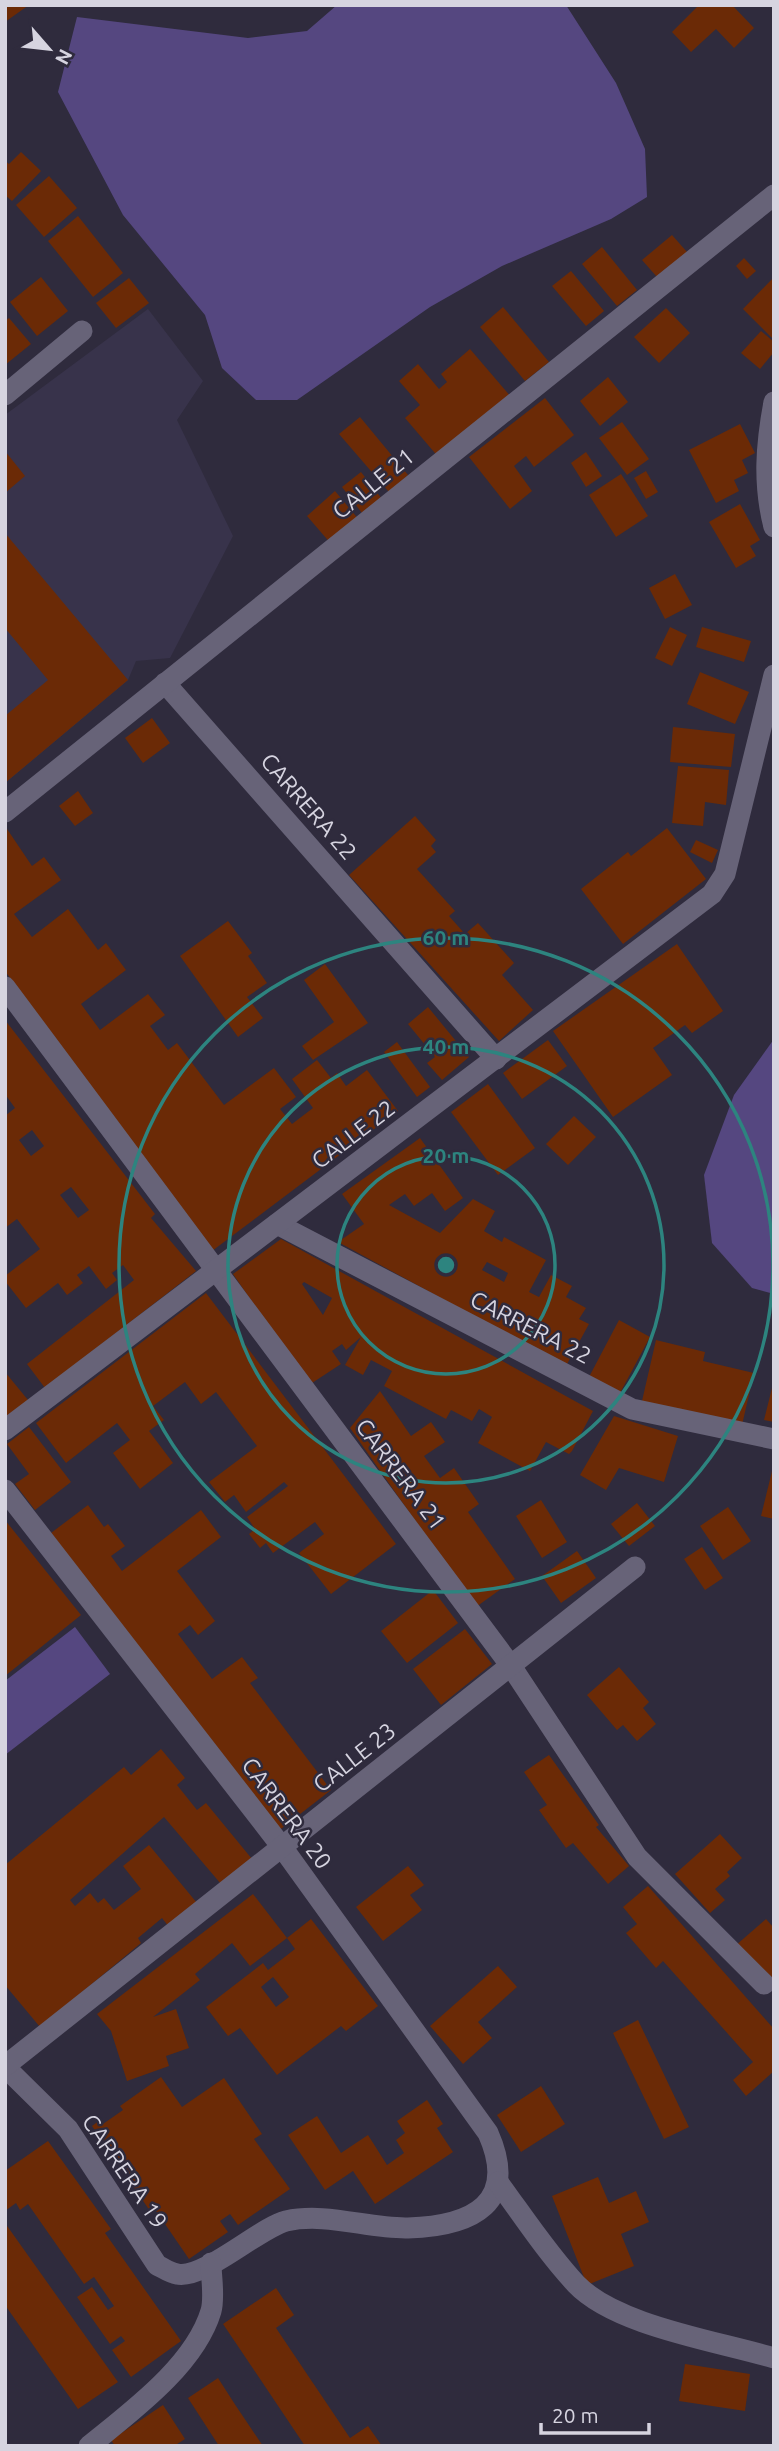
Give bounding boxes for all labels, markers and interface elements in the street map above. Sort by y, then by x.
north arrow [14,14,84,84]
text: N [51,46,77,68]
street label: CALLE 21 [327,443,419,523]
street label: CARRERA 22 [256,748,362,864]
text: 60 m [423,925,469,949]
text: 40 m [423,1034,469,1058]
street label: CALLE 22 [307,1095,399,1173]
text: 20 m [423,1143,469,1167]
centre of rings [434,1253,458,1277]
street label: CARRERA 22 [466,1286,596,1368]
street label: CARRERA 21 [351,1414,451,1534]
street label: CALLE 23 [308,1717,400,1797]
street label: CARRERA 20 [237,1753,337,1873]
street label: CARRERA 19 [78,2109,172,2233]
scale bar [541,2392,650,2436]
text: 20 m [552,2403,599,2427]

